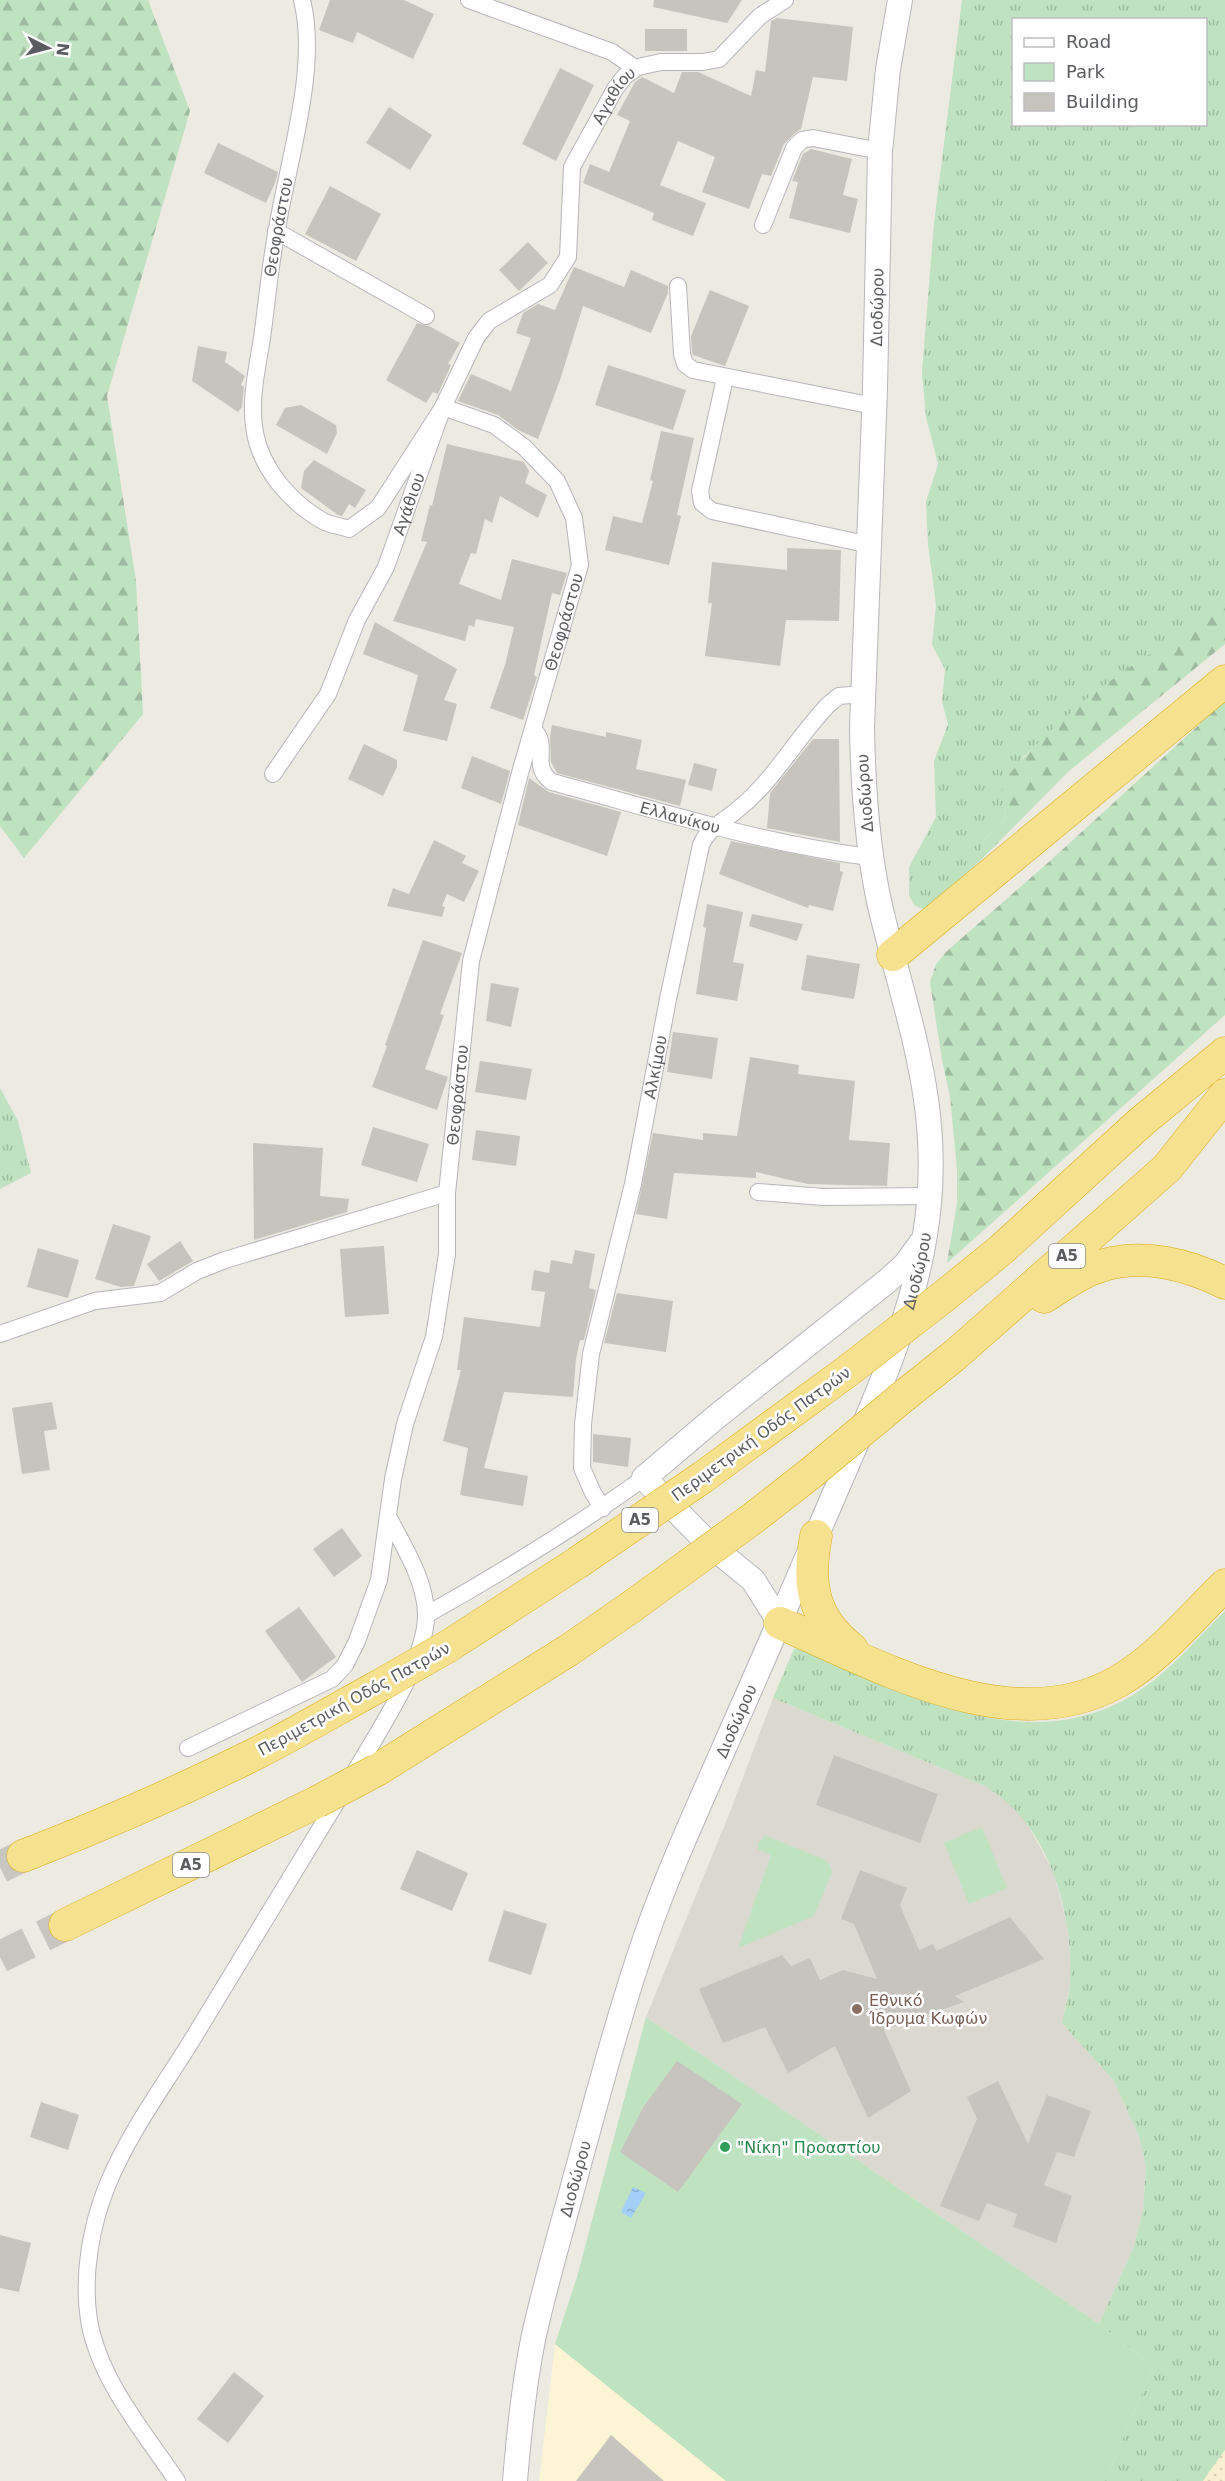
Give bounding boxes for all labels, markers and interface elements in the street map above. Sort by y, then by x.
north arrow [18,18,78,78]
legend [1012,18,1207,126]
text: Road [1066,31,1111,52]
text: N [52,42,73,57]
text: Park [1066,61,1105,82]
street label: Αγαθίου [588,62,639,127]
text: Building [1066,91,1139,112]
street label: Θεοφράστου [260,175,297,278]
street label: Διοδώρου [866,268,887,347]
street label: Αγάθιου [389,470,428,538]
street label: Θεοφράστου [540,571,587,673]
street label: Διοδώρου [853,753,877,833]
street label: Ελλανίκου [638,797,722,837]
street label: Αλκίμου [640,1034,670,1100]
street label: Θεοφράστου [442,1044,472,1146]
street label: Διοδώρου [899,1231,935,1311]
road number: Α5 [1049,1244,1085,1268]
street label: Περιμετρική Οδός Πατρών [668,1363,854,1505]
road number: Α5 [622,1508,658,1532]
street label: Περιμετρική Οδός Πατρών [255,1638,453,1760]
street label: Διοδώρου [711,1681,761,1761]
road number: Α5 [173,1853,209,1877]
place label: Εθνικό Ίδρυμα Κωφών [868,1991,987,2028]
marker: Εθνικό Ίδρυμα Κωφών [850,2002,864,2016]
street label: Διοδώρου [556,2138,595,2219]
place label: "Νίκη" Προαστίου [737,2138,881,2157]
marker: "Νίκη" Προαστίου [718,2140,732,2154]

